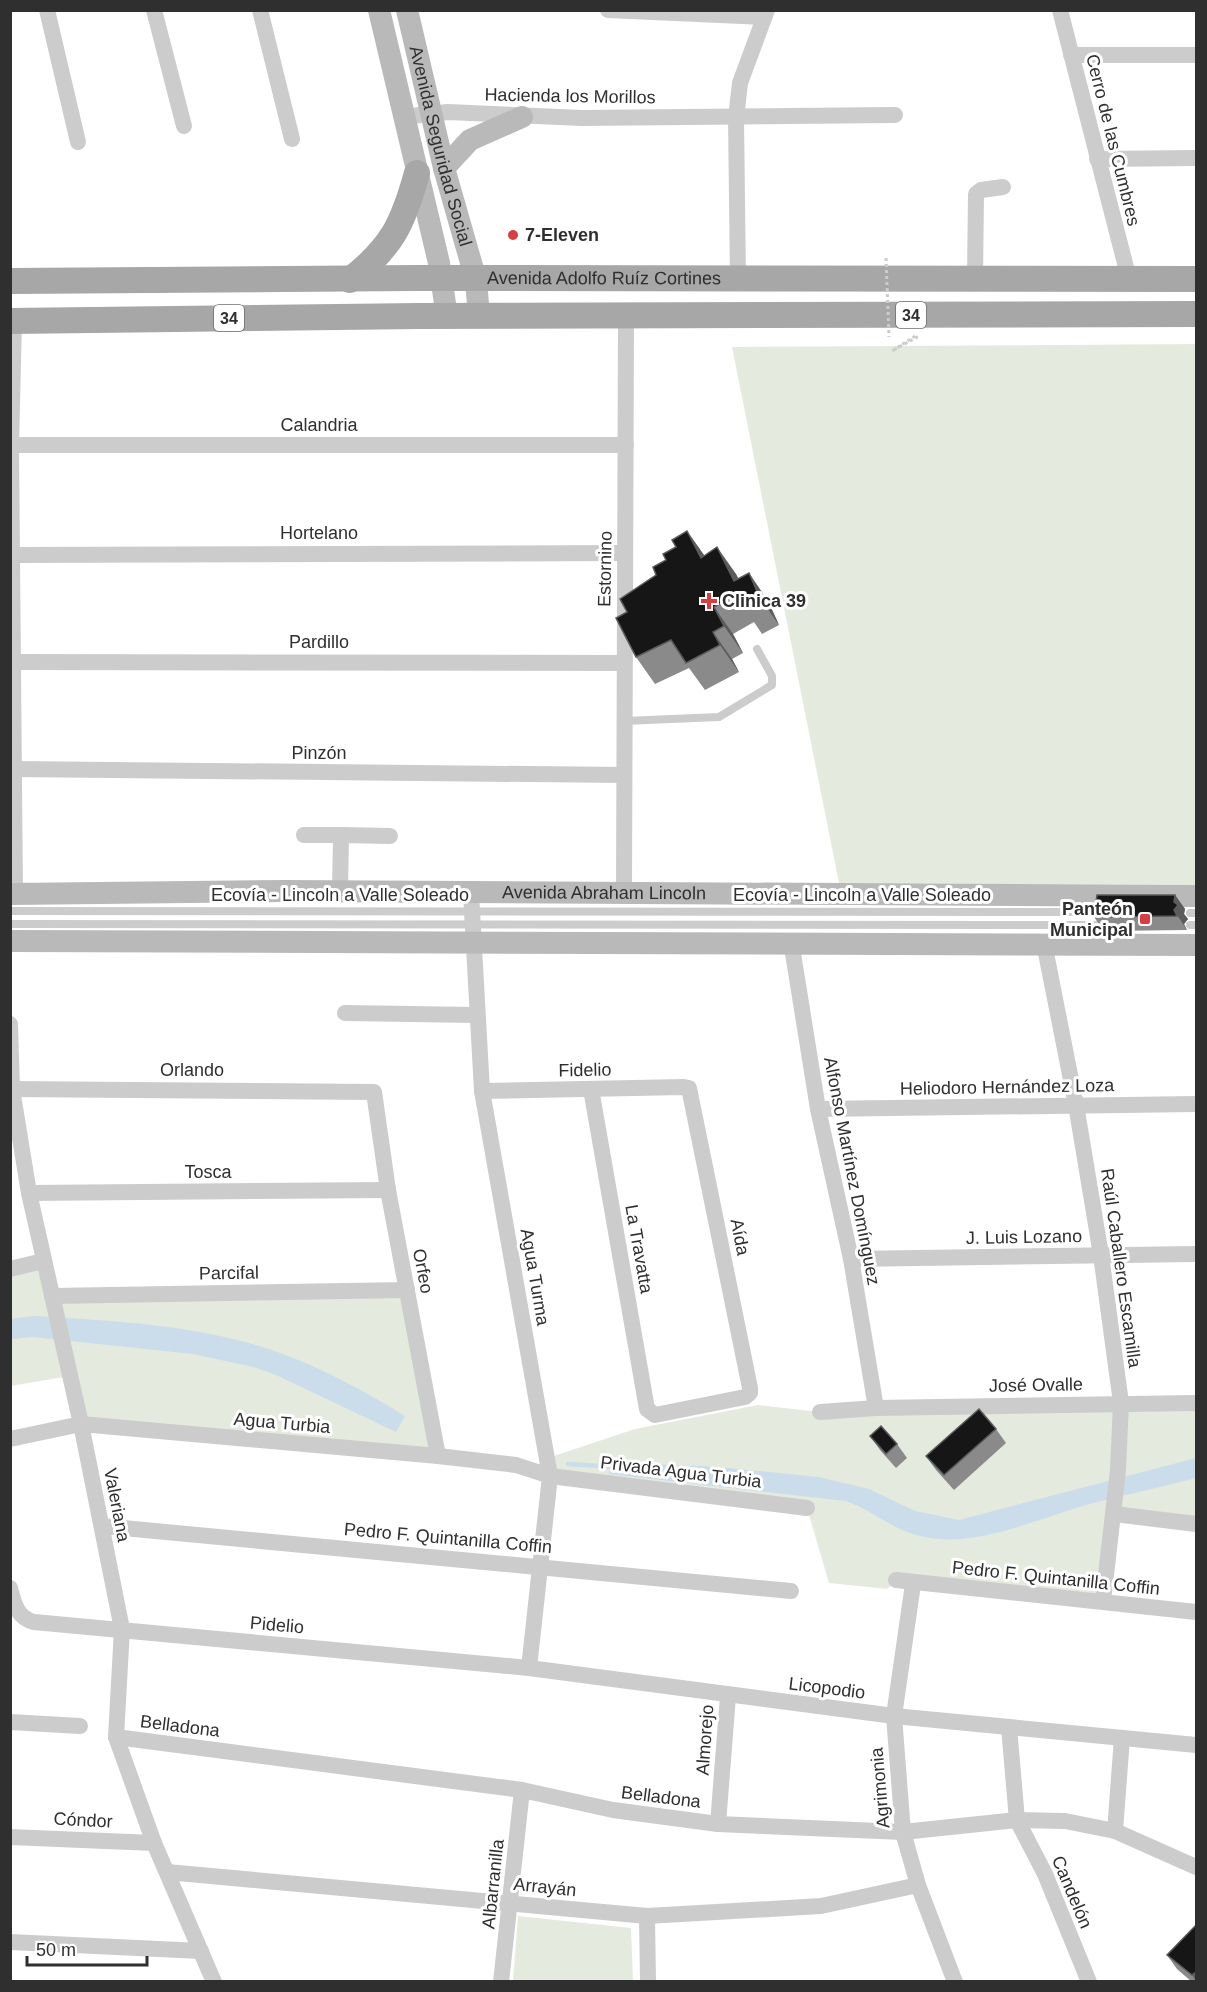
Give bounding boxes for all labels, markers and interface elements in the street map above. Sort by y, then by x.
street label: Avenida Seguridad Social [406,44,476,248]
street label: Cerro de las Cumbres [1082,52,1144,228]
street label: Hacienda los Morillos [484,85,656,107]
place label: 7-Eleven [525,225,599,245]
marker: 7-Eleven [506,228,520,242]
street label: Avenida Adolfo Ruíz Cortines [487,268,721,288]
road number: 34 [896,302,926,328]
road number: 34 [214,305,244,331]
street label: Calandria [280,415,359,435]
street label: Hortelano [280,523,358,543]
street label: Estornino [594,531,616,607]
place label: Clinica 39 [722,591,806,611]
marker: Clinica 39 [700,592,718,610]
street label: Pardillo [289,632,349,652]
street label: Pinzón [291,743,347,763]
street label: Avenida Abraham Lincoln [502,882,706,903]
street label: Ecovía - Lincoln a Valle Soleado [211,885,469,905]
street label: Ecovía - Lincoln a Valle Soleado [733,885,991,905]
place label: Panteón Municipal [1050,899,1133,940]
marker: Panteón Municipal [1138,912,1152,926]
street label: Alfonso Martínez Domínguez [820,1055,884,1287]
street label: Orlando [160,1060,224,1080]
street label: Fidelio [558,1060,612,1080]
street label: Heliodoro Hernández Loza [900,1075,1115,1099]
street label: Tosca [184,1162,232,1182]
street label: Raúl Caballero Escamilla [1097,1167,1145,1370]
street label: La Travatta [621,1203,657,1296]
street label: Aída [727,1217,754,1258]
street label: J. Luis Lozano [966,1226,1082,1248]
street label: Agua Turma [517,1227,554,1328]
street label: Orfeo [409,1247,437,1295]
street label: Parcifal [199,1262,259,1284]
street label: José Ovalle [989,1374,1083,1396]
street label: Agua Turbia [233,1409,332,1437]
street label: Privada Agua Turbia [599,1452,764,1492]
street label: Valeriana [100,1466,134,1545]
street label: Pedro F. Quintanilla Coffin [343,1519,553,1557]
street label: Pedro F. Quintanilla Coffin [951,1557,1161,1599]
street label: Pidelio [249,1613,305,1637]
street label: Licopodio [788,1673,866,1703]
street label: Almorejo [693,1704,717,1776]
street label: Belladona [139,1711,222,1741]
street label: Agrimonia [866,1746,893,1829]
street label: Belladona [620,1782,703,1812]
street label: Cóndor [53,1808,113,1832]
street label: Albarranilla [478,1837,508,1930]
street label: Candelón [1048,1853,1096,1931]
street label: Arrayán [513,1874,577,1900]
scale bar [27,1929,147,1967]
text: 50 m [36,1940,76,1960]

